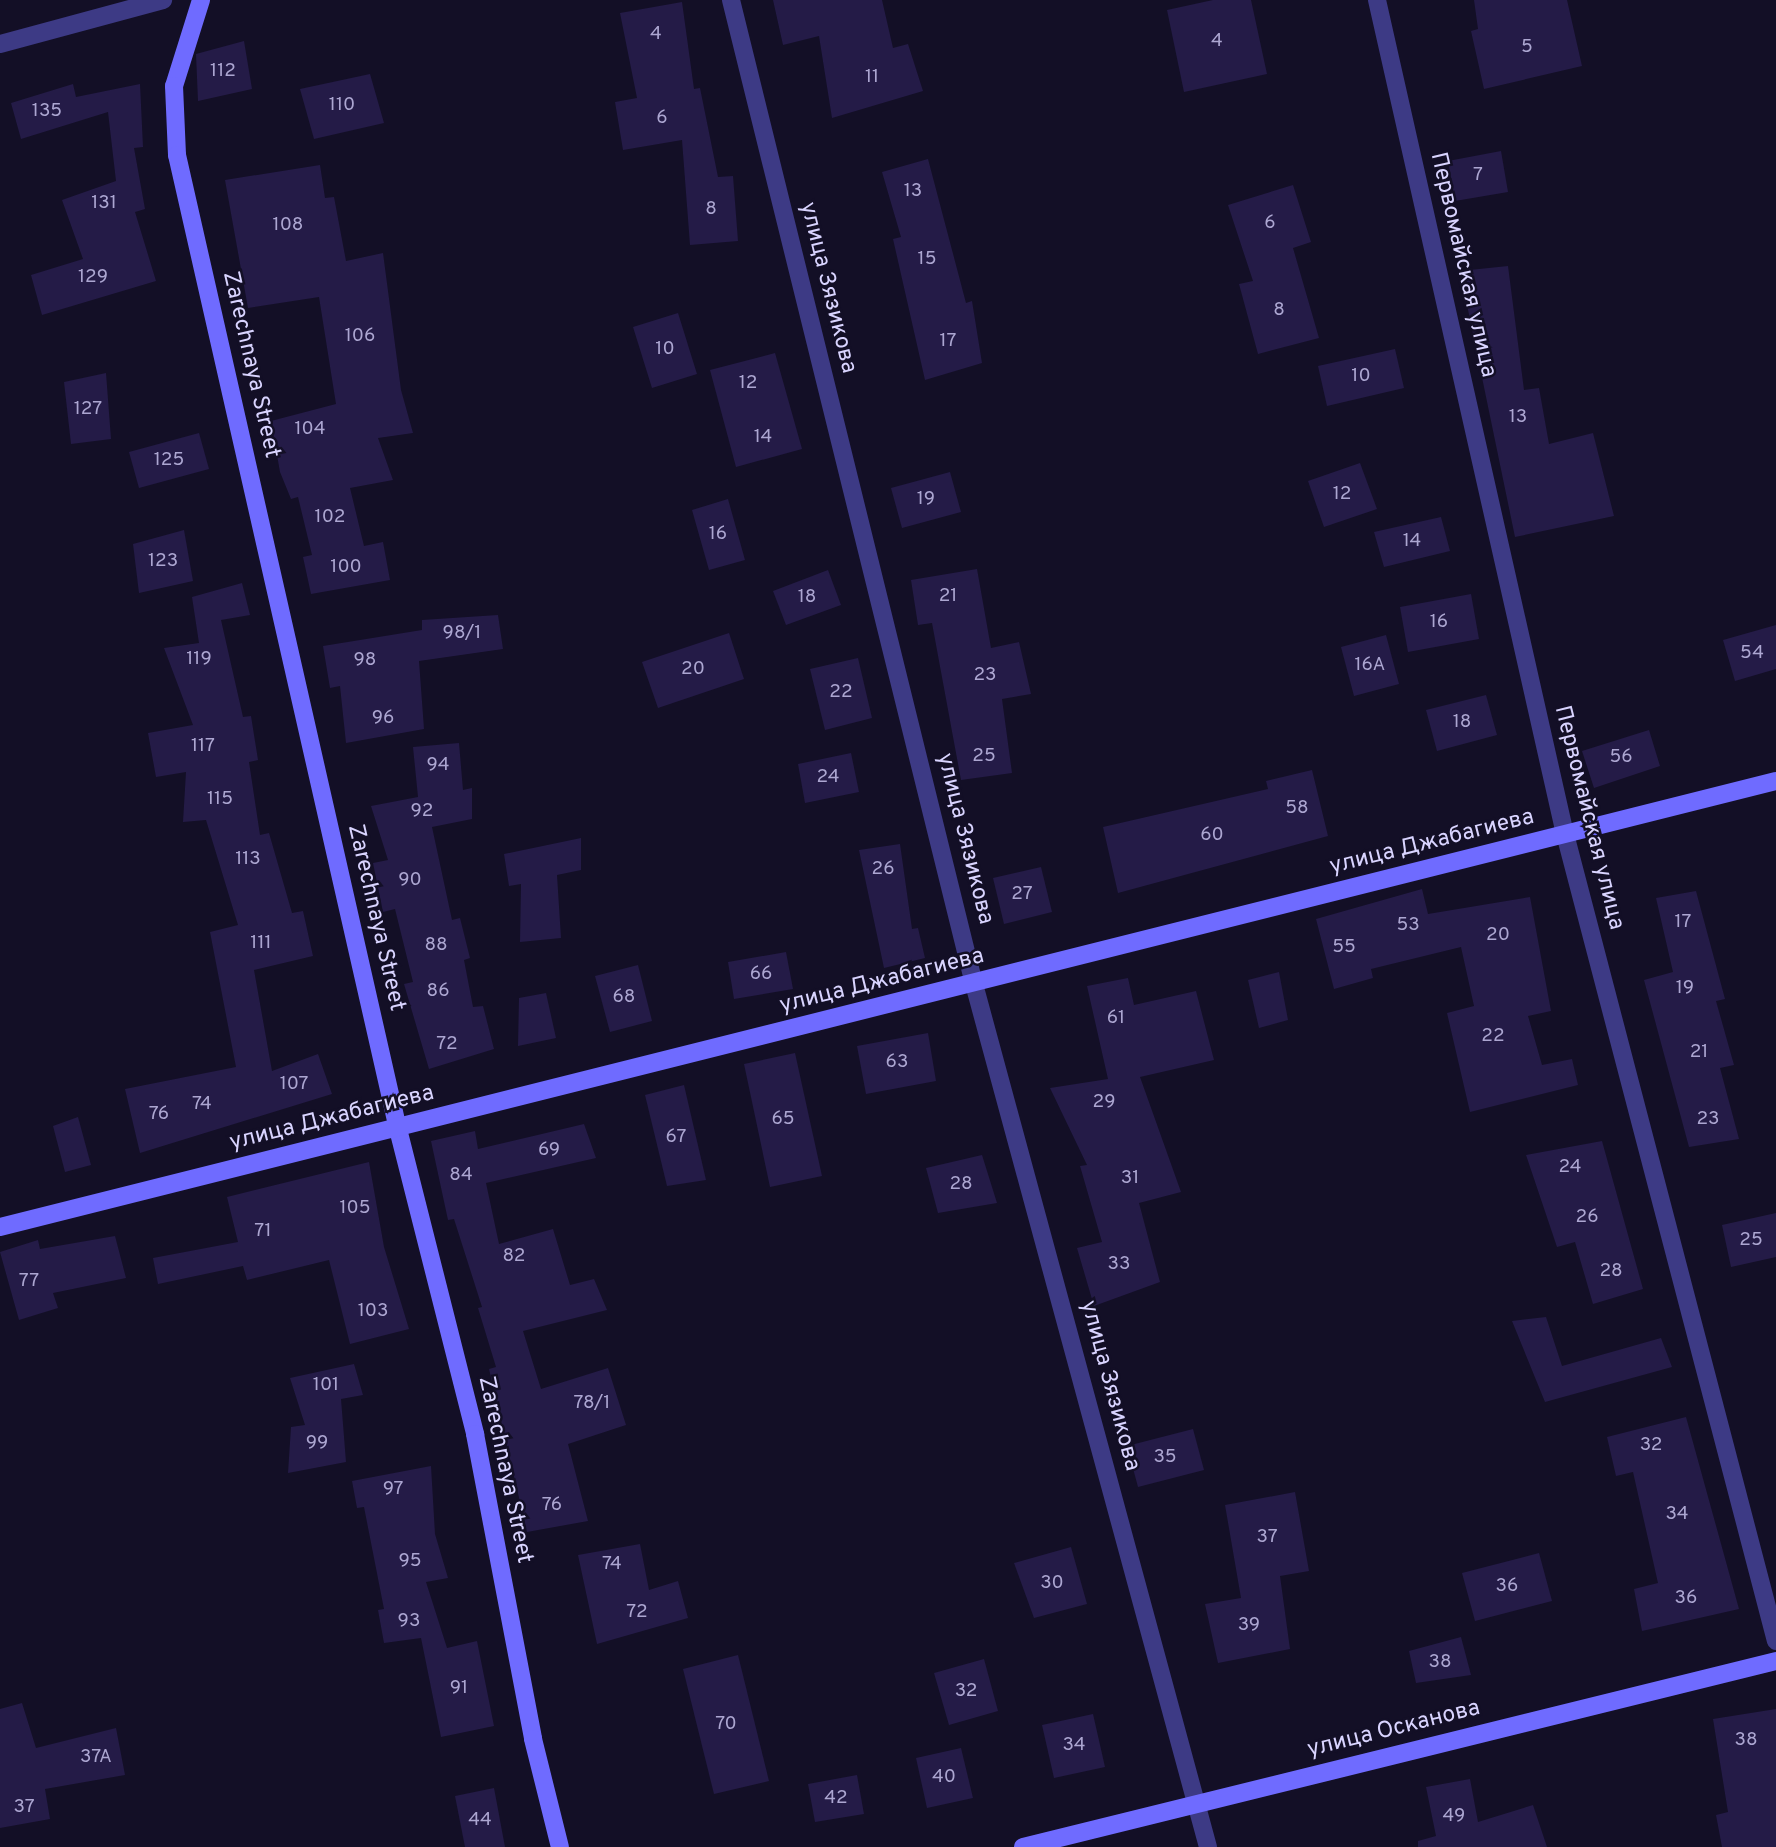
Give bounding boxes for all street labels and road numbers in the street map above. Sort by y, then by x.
street label: Первомайская улица [1423,150,1501,380]
street label: улица Зязикова [792,200,862,376]
street label: Zarechnaya Street [215,269,285,461]
street label: Первомайская улица [1547,703,1629,933]
street label: улица Зязикова [929,751,999,927]
street label: улица Джабагиева [1327,804,1537,882]
street label: Zarechnaya Street [340,822,410,1014]
street label: улица Джабагиева [777,943,987,1021]
street label: улица Джабагиева [227,1080,437,1158]
street label: улица Зязикова [1073,1298,1145,1474]
street label: Zarechnaya Street [471,1374,537,1566]
street label: улица Осканова [1305,1695,1483,1765]

